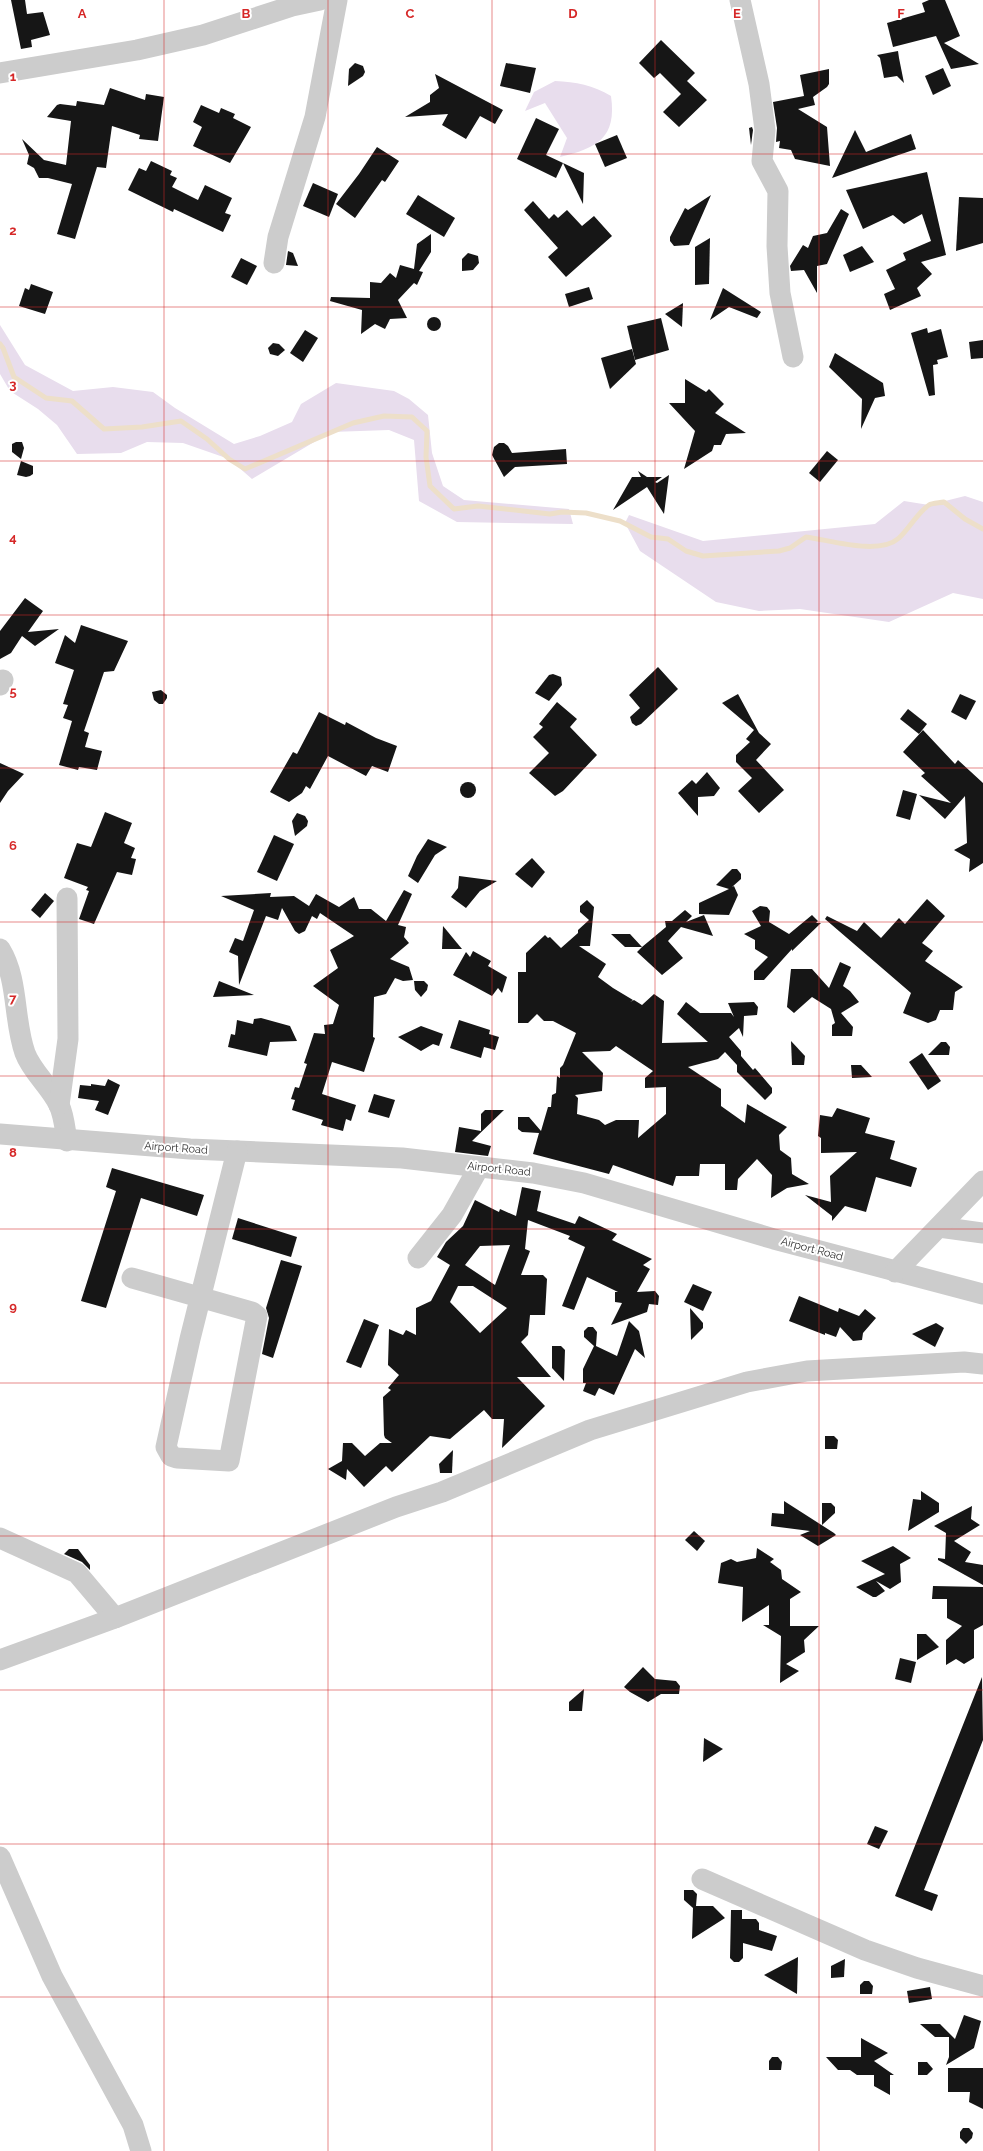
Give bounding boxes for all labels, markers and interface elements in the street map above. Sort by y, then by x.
text: A [78,6,87,21]
text: B [242,6,251,21]
text: C [406,6,415,21]
text: D [568,6,578,21]
text: E [733,6,741,21]
text: F [897,6,905,21]
text: 1 [10,69,17,84]
text: 2 [9,223,17,238]
text: 3 [9,377,17,392]
text: 4 [9,530,17,545]
text: 5 [9,684,17,699]
text: 6 [9,838,17,853]
text: 7 [9,991,17,1006]
street label: Airport Road [144,1139,208,1157]
text: 8 [9,1145,17,1160]
street label: Airport Road [467,1159,532,1179]
street label: Airport Road [780,1234,845,1264]
text: 9 [9,1299,17,1314]

